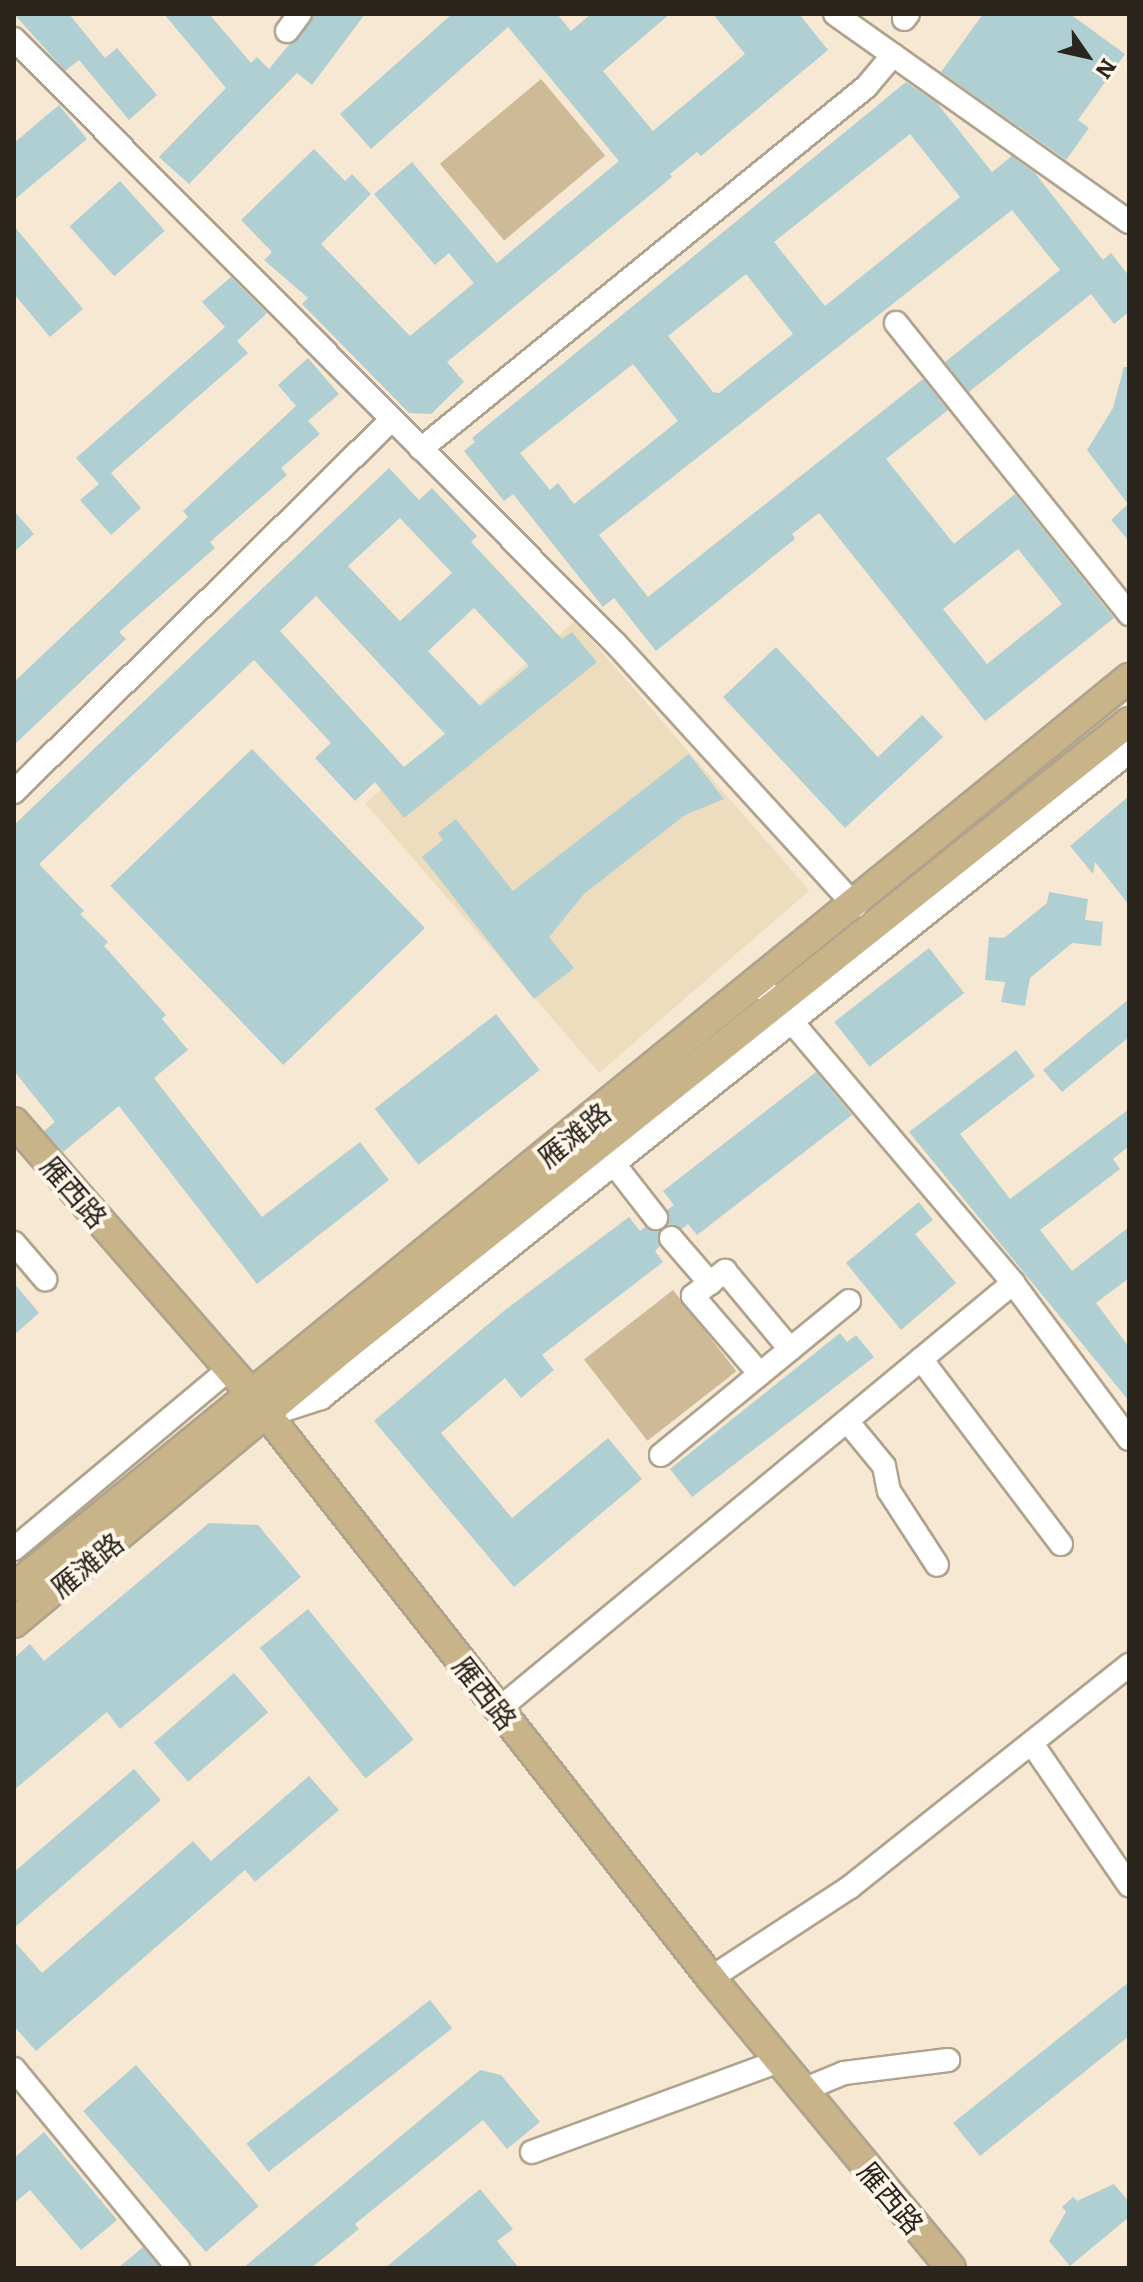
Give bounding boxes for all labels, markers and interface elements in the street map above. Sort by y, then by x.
north arrow [1047,16,1127,96]
text: N [1088,53,1126,87]
street label: 雁滩路 [530,1095,616,1173]
street label: 雁西路 [35,1148,115,1234]
street label: 雁滩路 [43,1525,129,1603]
street label: 雁西路 [447,1649,525,1735]
street label: 雁西路 [852,2154,932,2240]

